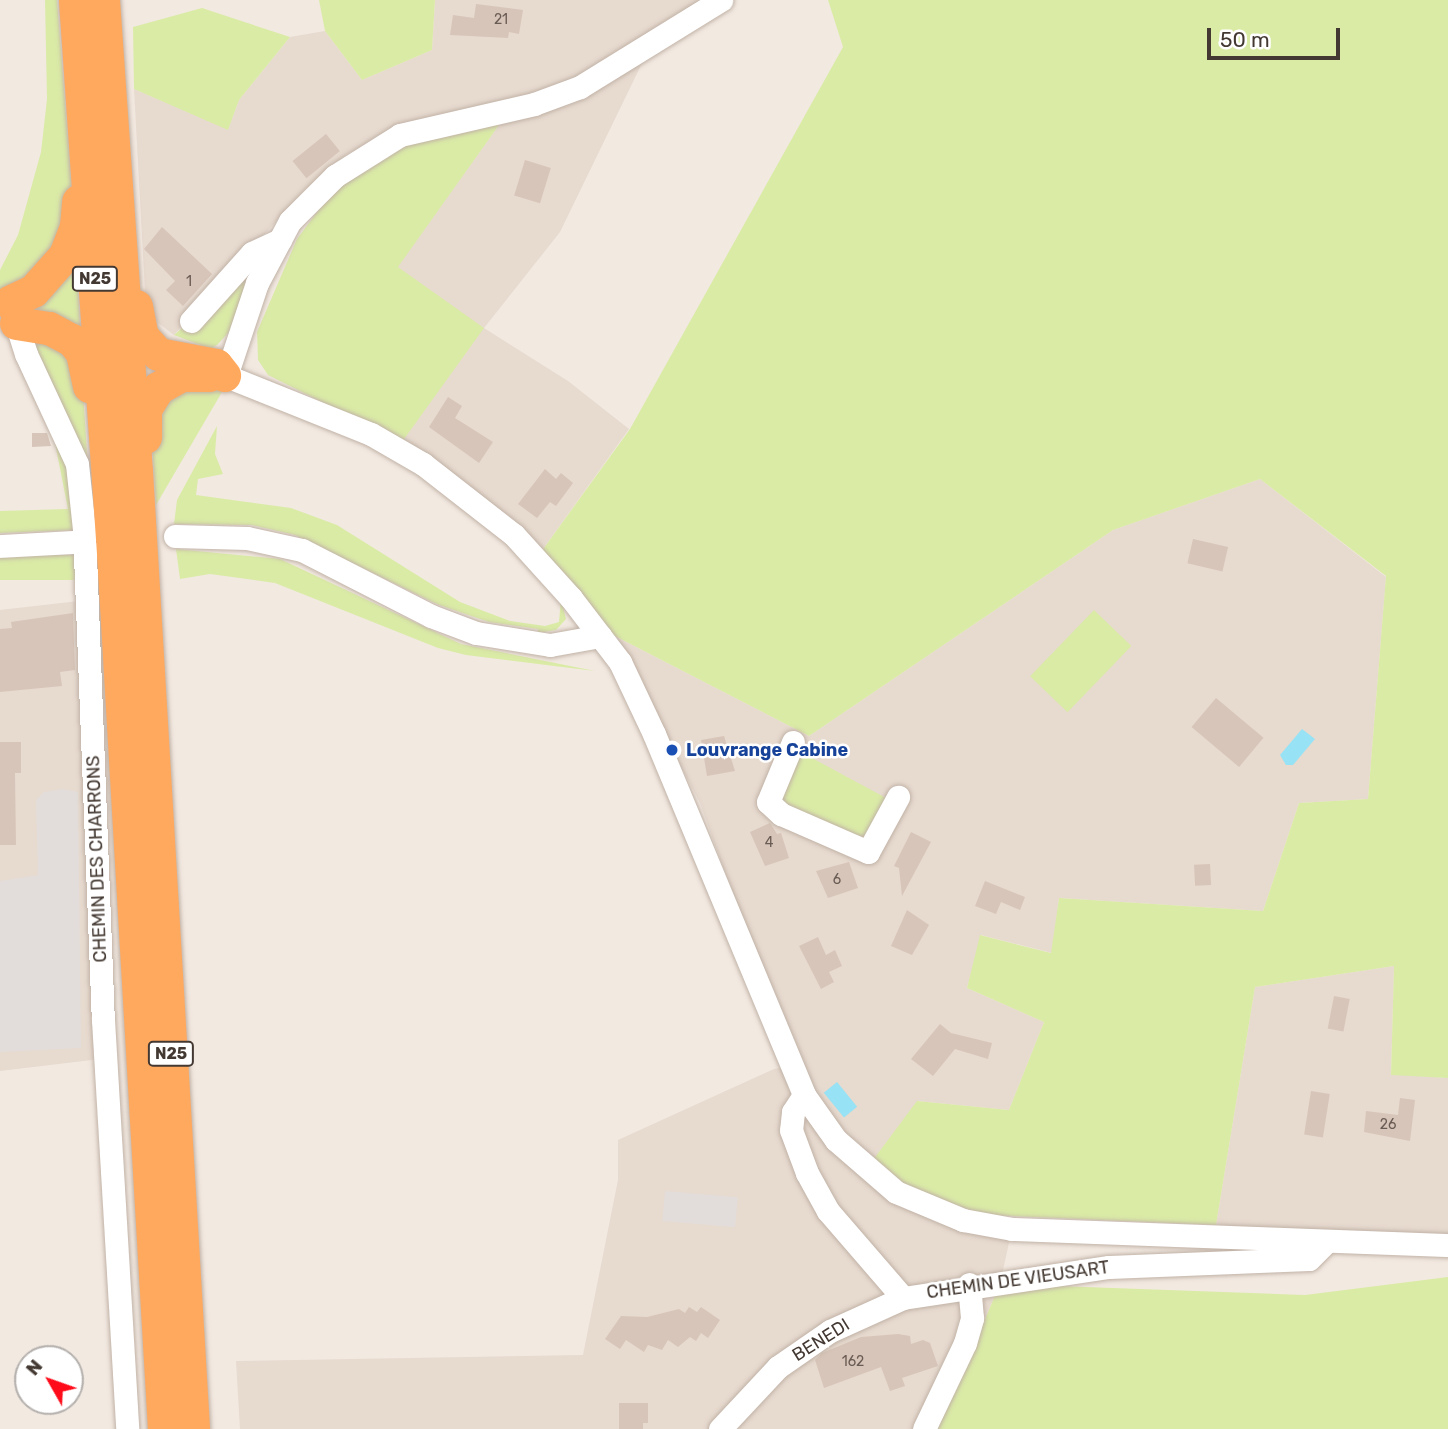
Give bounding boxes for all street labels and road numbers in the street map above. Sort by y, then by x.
road number: N25 [70,266,119,292]
street label: CHEMIN DES CHARRONS [83,755,111,963]
road number: N25 [146,1042,196,1066]
street label: CHEMIN DE VIEUSART [925,1256,1111,1304]
street label: BENEDI [788,1314,854,1366]

